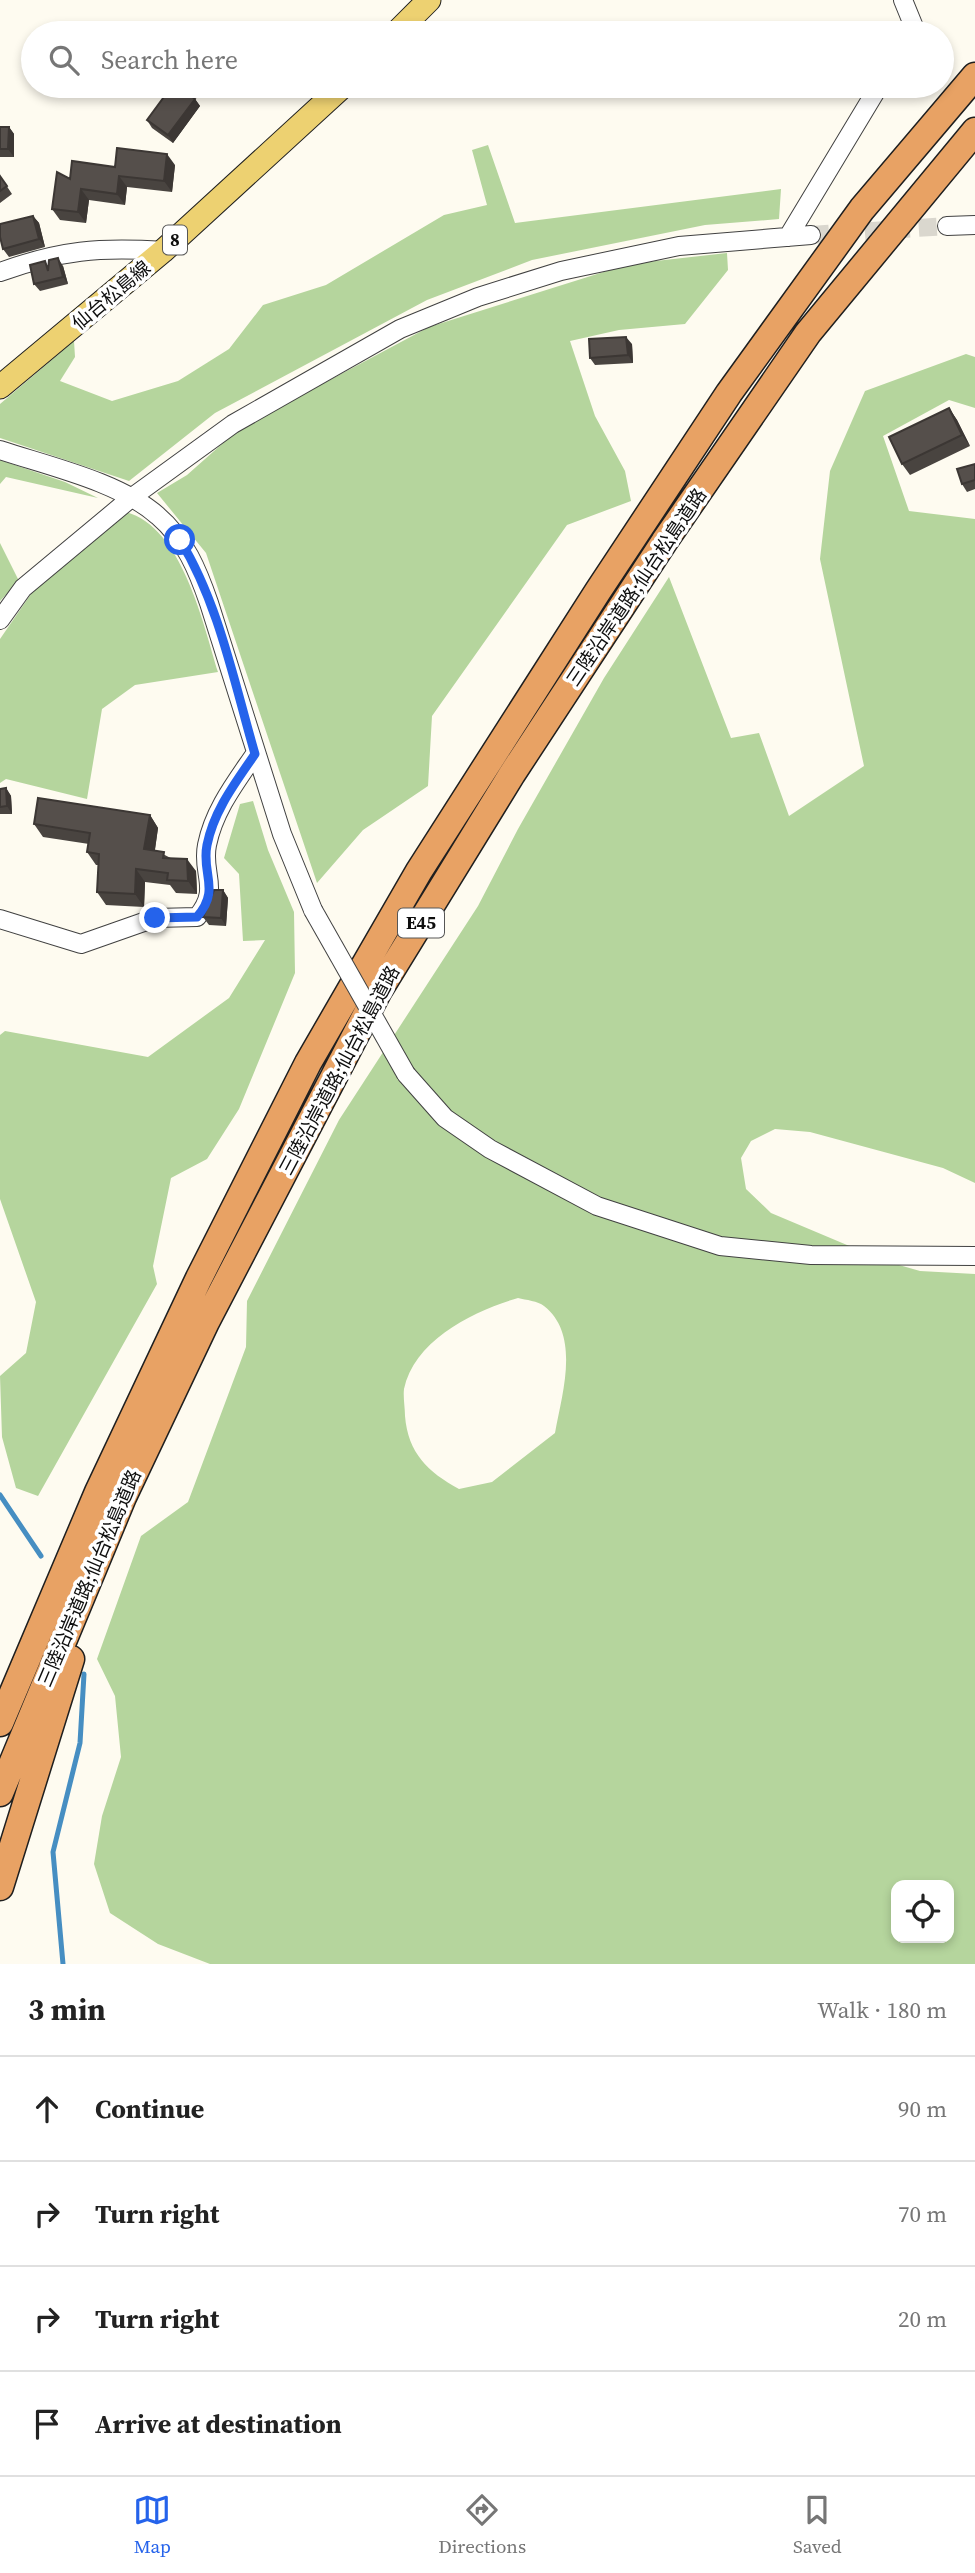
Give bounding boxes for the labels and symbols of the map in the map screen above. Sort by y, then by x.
road number: 8 [163,226,187,254]
street label: 仙台松島線 [66,255,156,335]
street label: 三陸沿岸道路;仙台松島道路 [560,483,712,691]
route start [164,524,195,555]
route end [139,902,170,933]
road number: E45 [398,908,444,938]
street label: 三陸沿岸道路;仙台松島道路 [273,961,405,1179]
street label: 三陸沿岸道路;仙台松島道路 [31,1465,147,1691]

